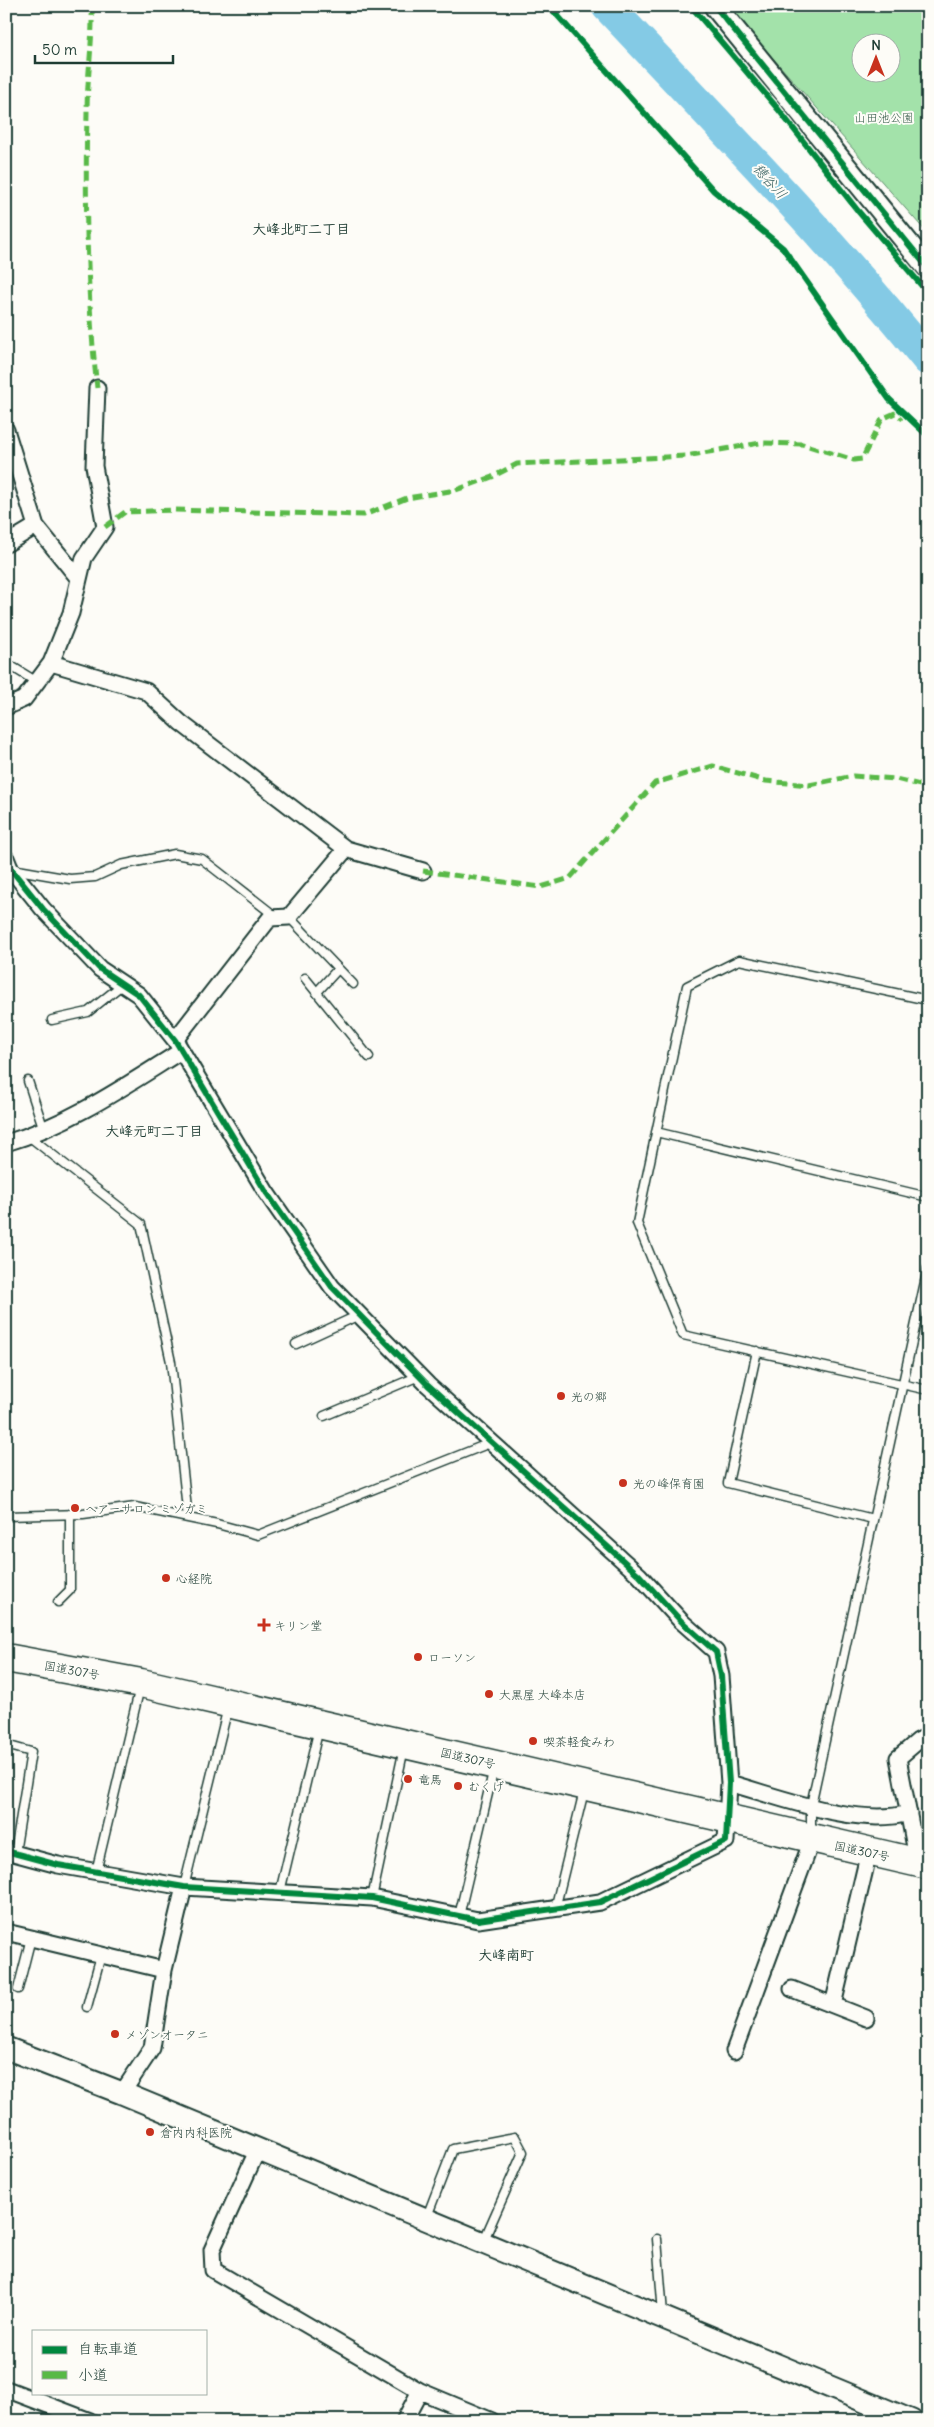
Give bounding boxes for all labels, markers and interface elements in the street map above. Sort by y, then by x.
scale bar [35,32,172,64]
north arrow [852,32,902,82]
text: N [871,36,881,54]
text: 50 m [42,40,77,59]
park label: 山田池公園 [854,110,914,125]
water label: 穂谷川 [749,159,791,203]
district label: 大峰北町二丁目 [252,220,350,238]
district label: 大峰元町二丁目 [105,1122,203,1140]
place label: 光の郷 [571,1389,607,1404]
marker: 光の郷 [555,1390,567,1402]
place label: 光の峰保育園 [633,1476,705,1491]
marker: 光の峰保育園 [617,1477,629,1489]
place label: ヘアーサロン ミゾガミ [85,1501,208,1516]
marker: ヘアーサロン ミゾガミ [69,1502,81,1514]
place label: 心経院 [176,1571,212,1586]
marker: 心経院 [160,1572,172,1584]
place label: キリン堂 [274,1618,322,1633]
marker: キリン堂 [258,1619,270,1631]
place label: ローソン [428,1650,476,1665]
marker: ローソン [412,1651,424,1663]
street label: 国道307号 [43,1658,101,1682]
place label: 大黒屋 大峰本店 [499,1687,586,1702]
marker: 大黒屋 大峰本店 [483,1688,495,1700]
place label: 喫茶軽食みわ [543,1734,615,1749]
marker: 喫茶軽食みわ [527,1735,539,1747]
street label: 国道307号 [439,1744,497,1772]
place label: 竜馬 [418,1772,442,1787]
marker: 竜馬 [402,1773,414,1785]
place label: むくげ [468,1779,504,1794]
marker: むくげ [452,1780,464,1792]
street label: 国道307号 [833,1838,891,1864]
district label: 大峰南町 [478,1946,534,1964]
place label: メゾンオータニ [125,2027,209,2042]
marker: メゾンオータニ [109,2028,121,2040]
place label: 倉内内科医院 [160,2125,232,2140]
marker: 倉内内科医院 [144,2126,156,2138]
legend [32,2330,208,2394]
text: 自転車道 [78,2339,138,2358]
text: 小道 [78,2365,108,2384]

